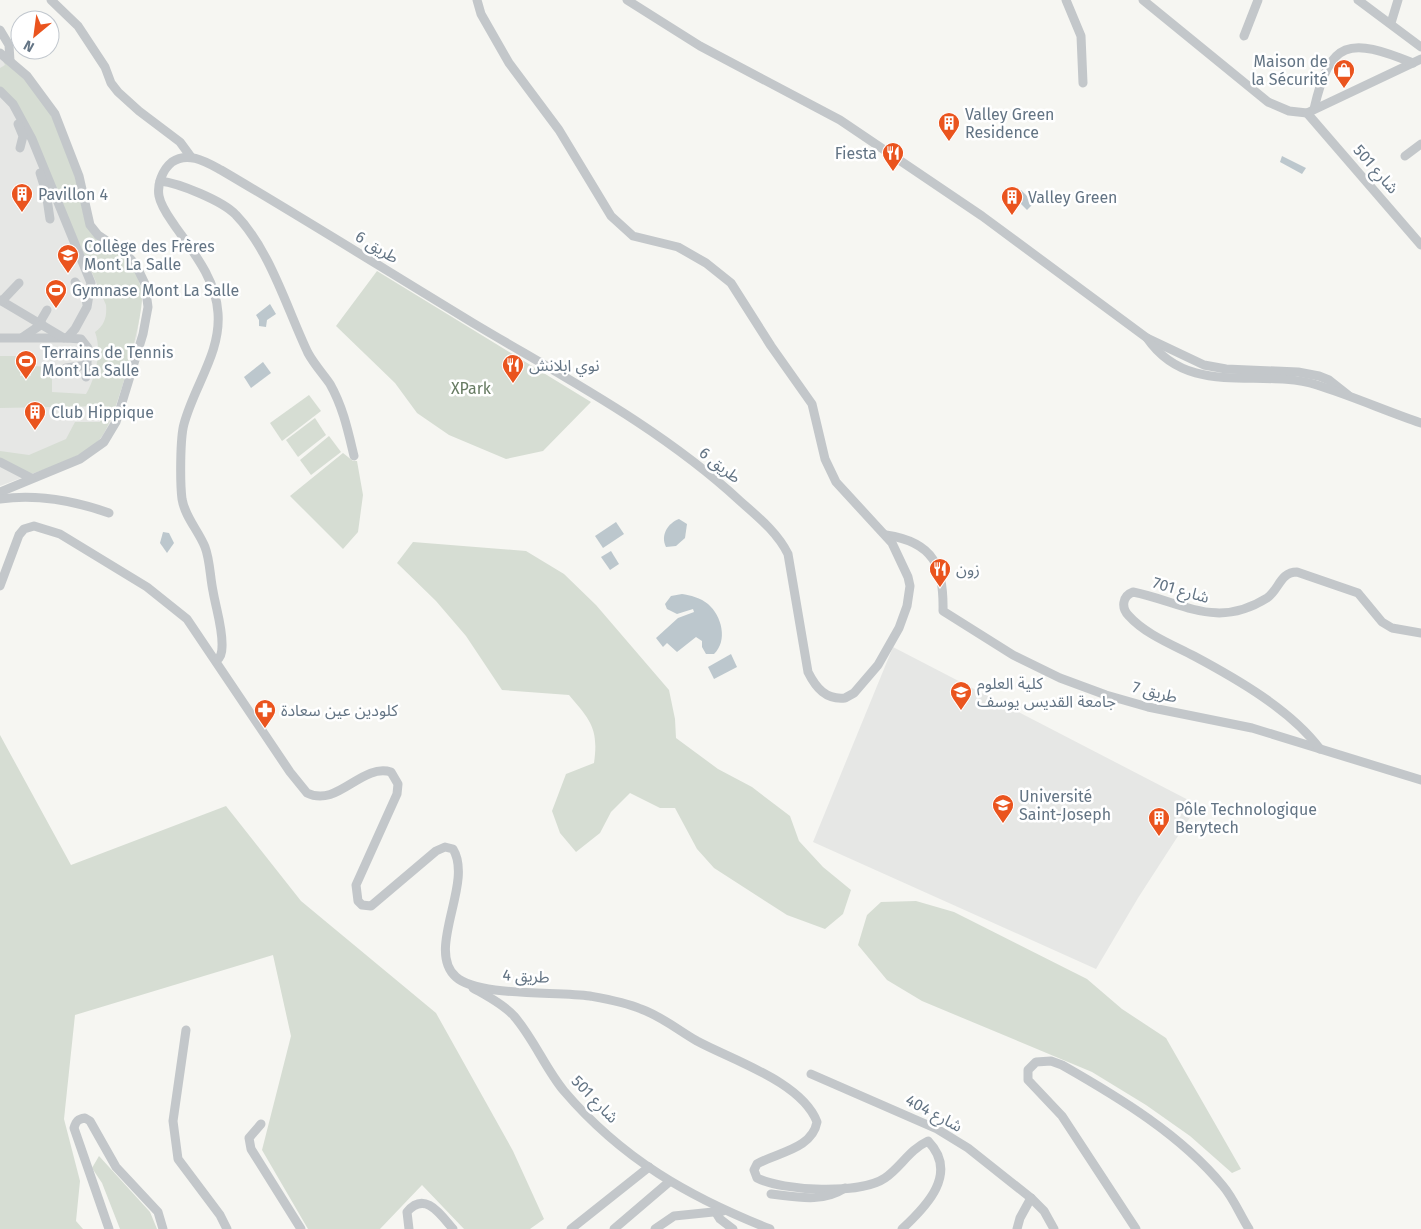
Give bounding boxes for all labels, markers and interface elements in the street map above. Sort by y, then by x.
north arrow [10,10,60,60]
text: N [21,36,37,56]
place label: Maison de la Sécurité [1251,52,1328,89]
shop icon: Maison de la Sécurité [1332,58,1356,89]
place label: Valley Green Residence [965,105,1054,142]
building icon: Valley Green Residence [937,111,961,142]
restaurant icon: Fiesta [881,141,905,172]
street label: شارع 501 [1347,141,1402,199]
place label: Fiesta [835,144,877,163]
building icon: Pavillon 4 [10,182,34,213]
place label: Pavillon 4 [38,185,109,204]
building icon: Valley Green [1000,185,1024,216]
place label: Valley Green [1028,188,1117,207]
street label: طريق 6 [351,227,402,268]
place label: Collège des Frères Mont La Salle [84,237,215,274]
school or university icon: Collège des Frères Mont La Salle [56,243,80,274]
sports icon: Gymnase Mont La Salle [44,278,68,309]
place label: Gymnase Mont La Salle [72,281,239,300]
place label: Terrains de Tennis Mont La Salle [42,343,174,380]
sports icon: Terrains de Tennis Mont La Salle [14,349,38,380]
restaurant icon: نوي ابلانش [501,353,525,384]
place label: نوي ابلانش [529,356,600,377]
park label: XPark [451,379,492,398]
building icon: Club Hippique [23,400,47,431]
place label: Club Hippique [51,403,154,422]
street label: طريق 6 [695,443,745,488]
restaurant icon: زون [928,557,952,588]
place label: زون [956,560,980,579]
street label: شارع 701 [1150,573,1211,610]
place label: كلية العلوم جامعة القديس يوسف [977,674,1116,711]
street label: طريق 7 [1130,677,1180,708]
school or university icon: كلية العلوم جامعة القديس يوسف [949,680,973,711]
pharmacy icon: كلودين عين سعادة [253,698,277,729]
place label: كلودين عين سعادة [281,701,398,720]
place label: Université Saint-Joseph [1019,787,1111,824]
school or university icon: Université Saint-Joseph [991,793,1015,824]
place label: Pôle Technologique Berytech [1175,800,1317,837]
building icon: Pôle Technologique Berytech [1147,806,1171,837]
street label: طريق 4 [502,965,550,988]
street label: شارع 501 [566,1071,622,1129]
street label: شارع 404 [901,1090,966,1138]

